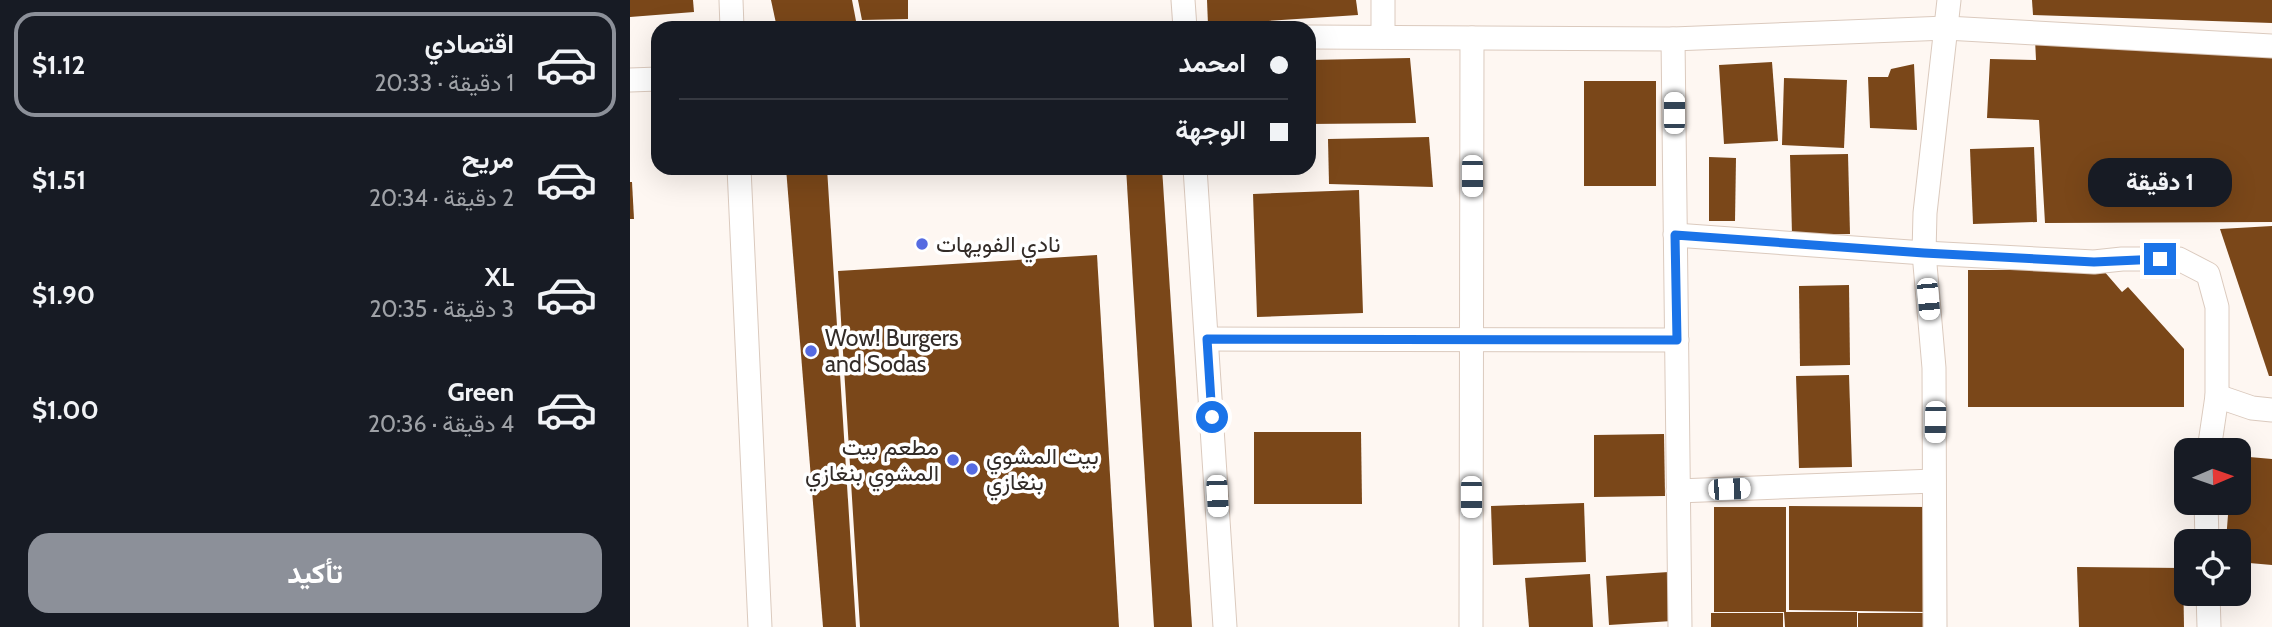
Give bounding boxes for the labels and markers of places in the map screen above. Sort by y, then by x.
place label: نادي الفويهات [936,230,1061,263]
marker: نادي الفويهات [914,236,930,252]
place label: Wow! Burgers and Sodas [825,324,959,378]
marker: Wow! Burgers and Sodas [803,343,819,359]
place label: مطعم بيت المشوي بنغازي [805,433,939,492]
place label: بيت المشوي بنغازي [986,442,1099,501]
marker: مطعم بيت المشوي بنغازي [945,452,961,468]
marker: بيت المشوي بنغازي [964,461,980,477]

